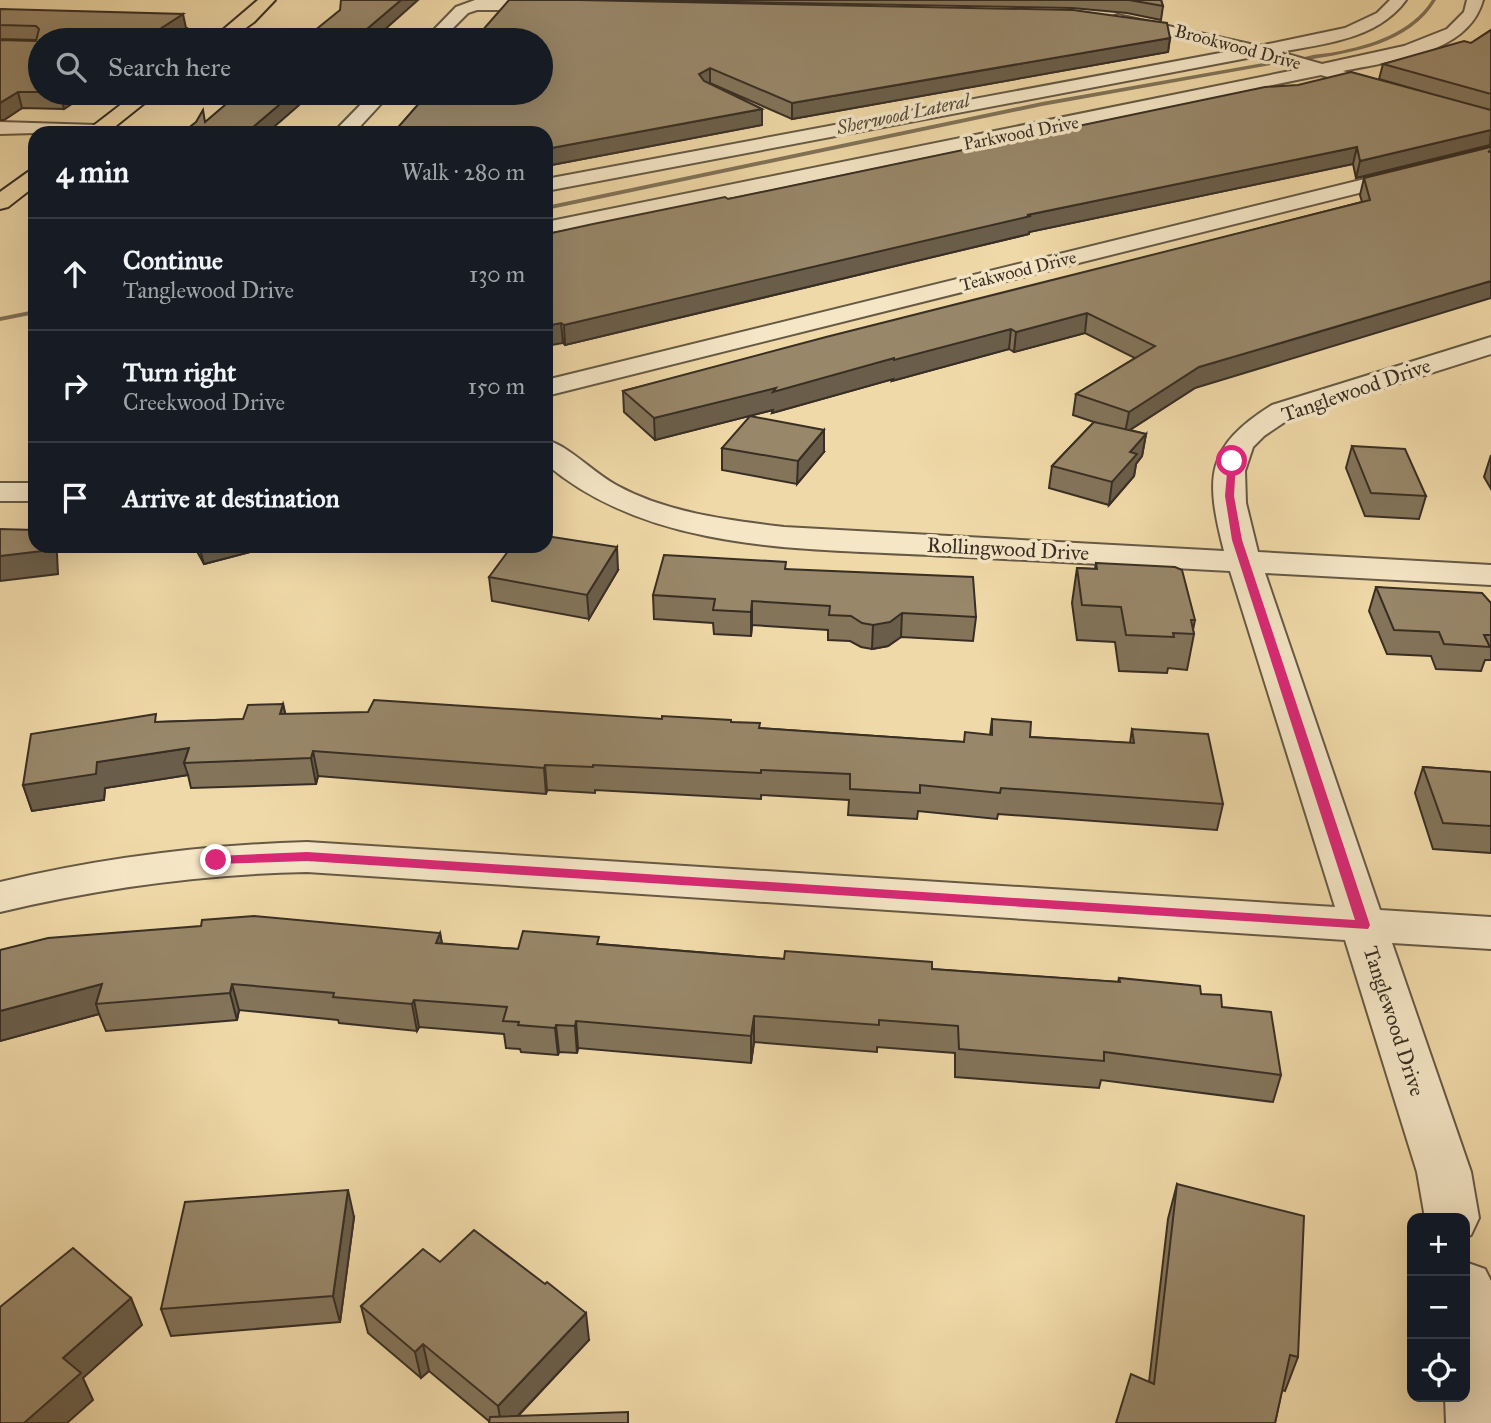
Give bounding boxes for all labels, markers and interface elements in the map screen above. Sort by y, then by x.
street label: Brookwood Drive [1172,20,1304,74]
search box [28,28,553,105]
icon: search [52,48,90,86]
text: Search here [108,51,231,83]
water label: Sherwood Lateral [833,88,974,140]
street label: Parkwood Drive [961,111,1081,155]
text: 4 min [56,154,129,190]
text: Walk · 280 m [401,158,525,186]
text: Continue [123,244,223,276]
street label: Teakwood Drive [958,246,1078,296]
icon: ahead [56,255,94,293]
text: 130 m [469,260,525,288]
text: Tanglewood Drive [123,276,294,304]
street label: Tanglewood Drive [1278,352,1434,428]
text: Turn right [123,356,236,388]
icon: right [56,367,94,405]
text: 150 m [468,372,525,400]
text: Creekwood Drive [123,388,285,416]
route start [1216,445,1247,476]
icon: arrive [56,479,94,517]
text: Arrive at destination [123,482,340,514]
street label: Rollingwood Drive [926,532,1090,566]
route end [200,844,231,875]
street label: Tanglewood Drive [1357,943,1431,1100]
map controls [1407,1213,1470,1402]
button: + [1407,1213,1470,1276]
button: − [1407,1276,1470,1339]
button: locate [1407,1339,1470,1402]

